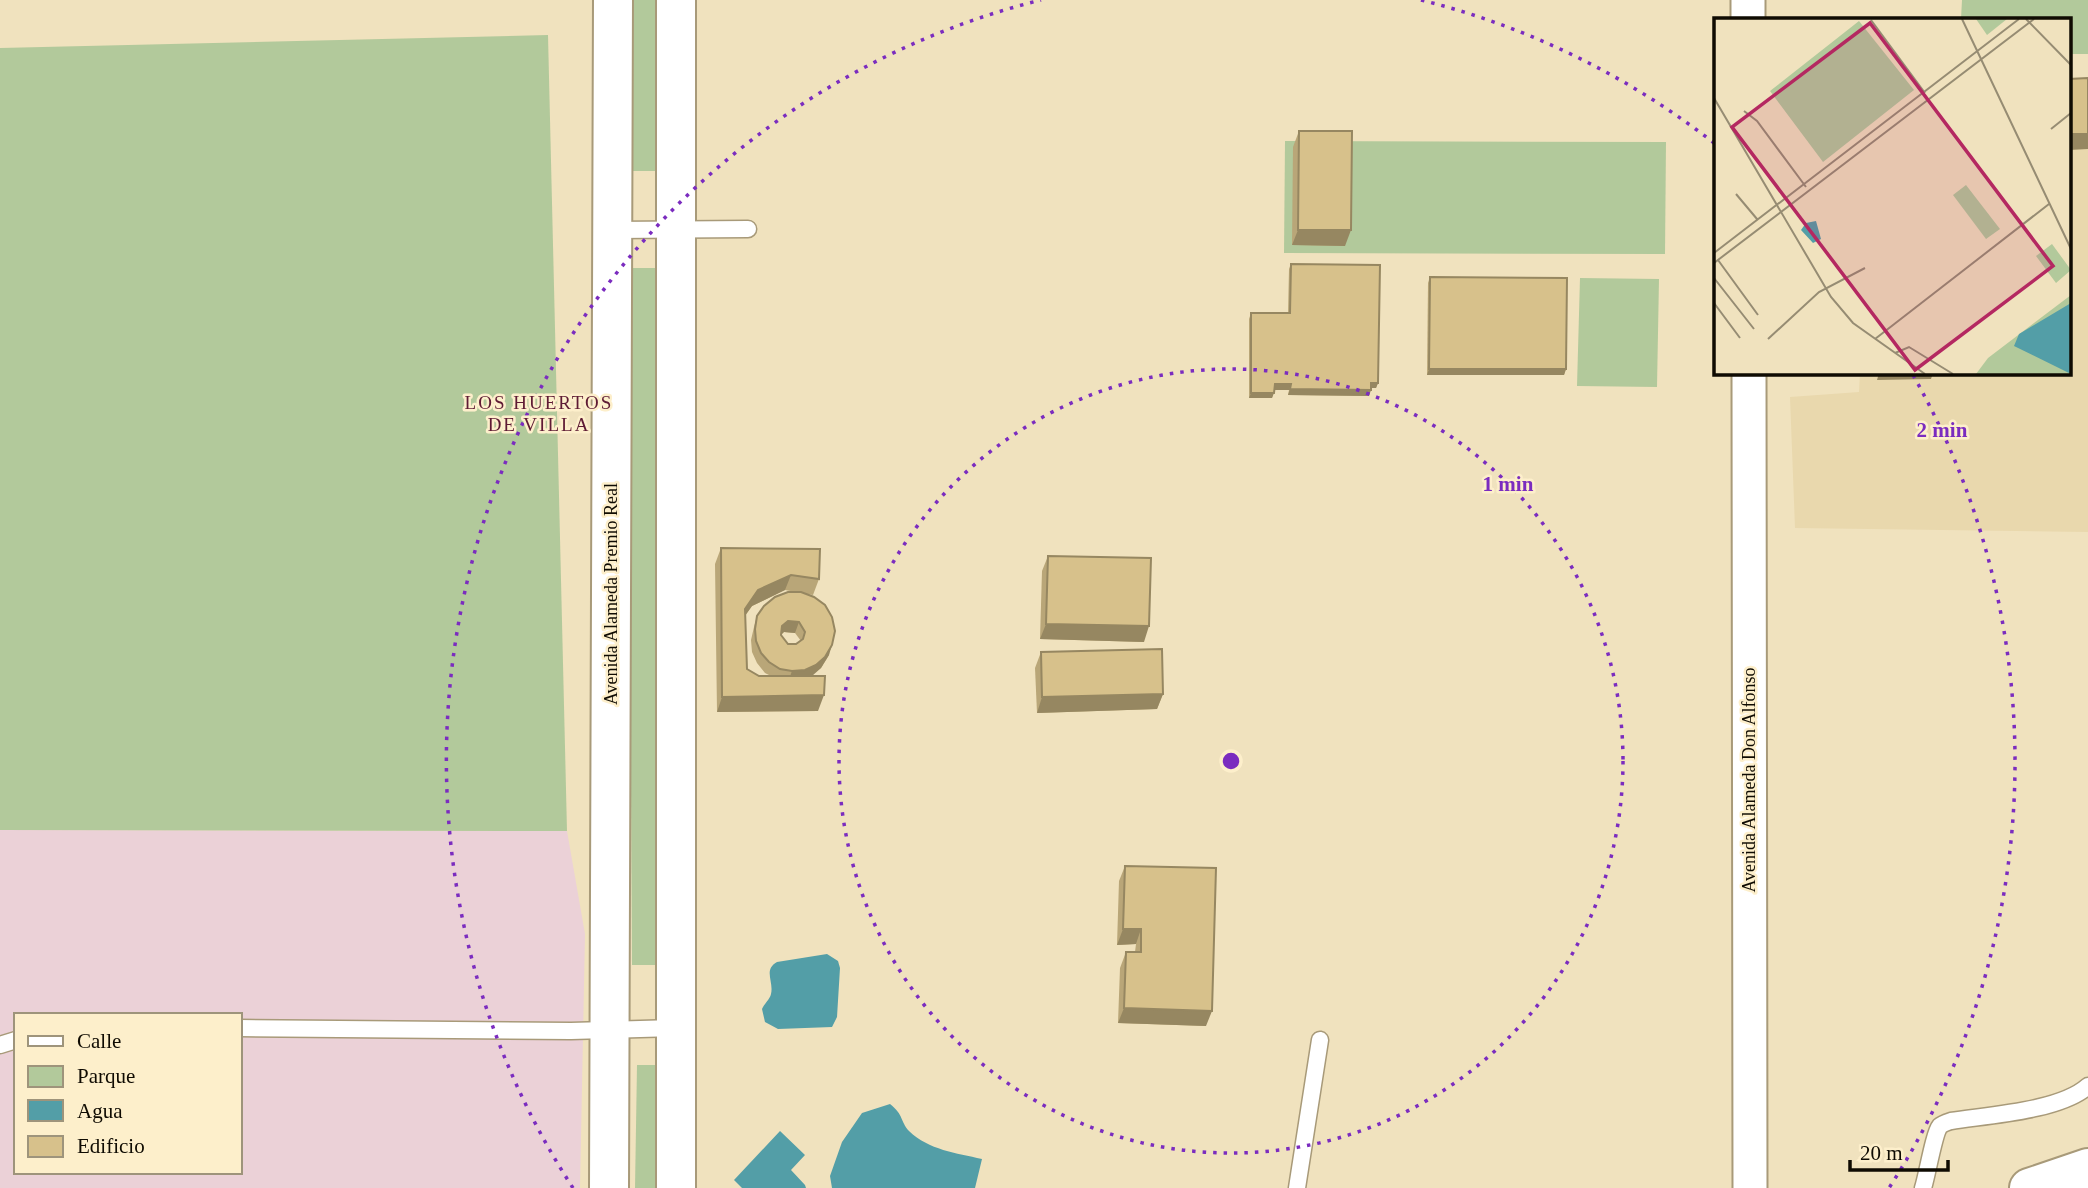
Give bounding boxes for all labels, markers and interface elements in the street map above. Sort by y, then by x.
inset map [1714,18,2070,374]
district label: LOS HUERTOS DE VILLA [465,392,613,435]
text: 2 min [1917,418,1968,442]
text: 1 min [1483,472,1534,496]
street label: Avenida Alameda Premio Real [601,483,621,705]
street label: Avenida Alameda Don Alfonso [1739,667,1759,893]
centre of rings [1219,749,1243,773]
legend [14,1013,242,1174]
text: Calle [77,1029,121,1053]
text: Parque [77,1064,135,1088]
text: Agua [77,1099,123,1123]
scale bar [1850,1128,1948,1172]
text: Edificio [77,1134,145,1158]
text: 20 m [1860,1141,1903,1165]

